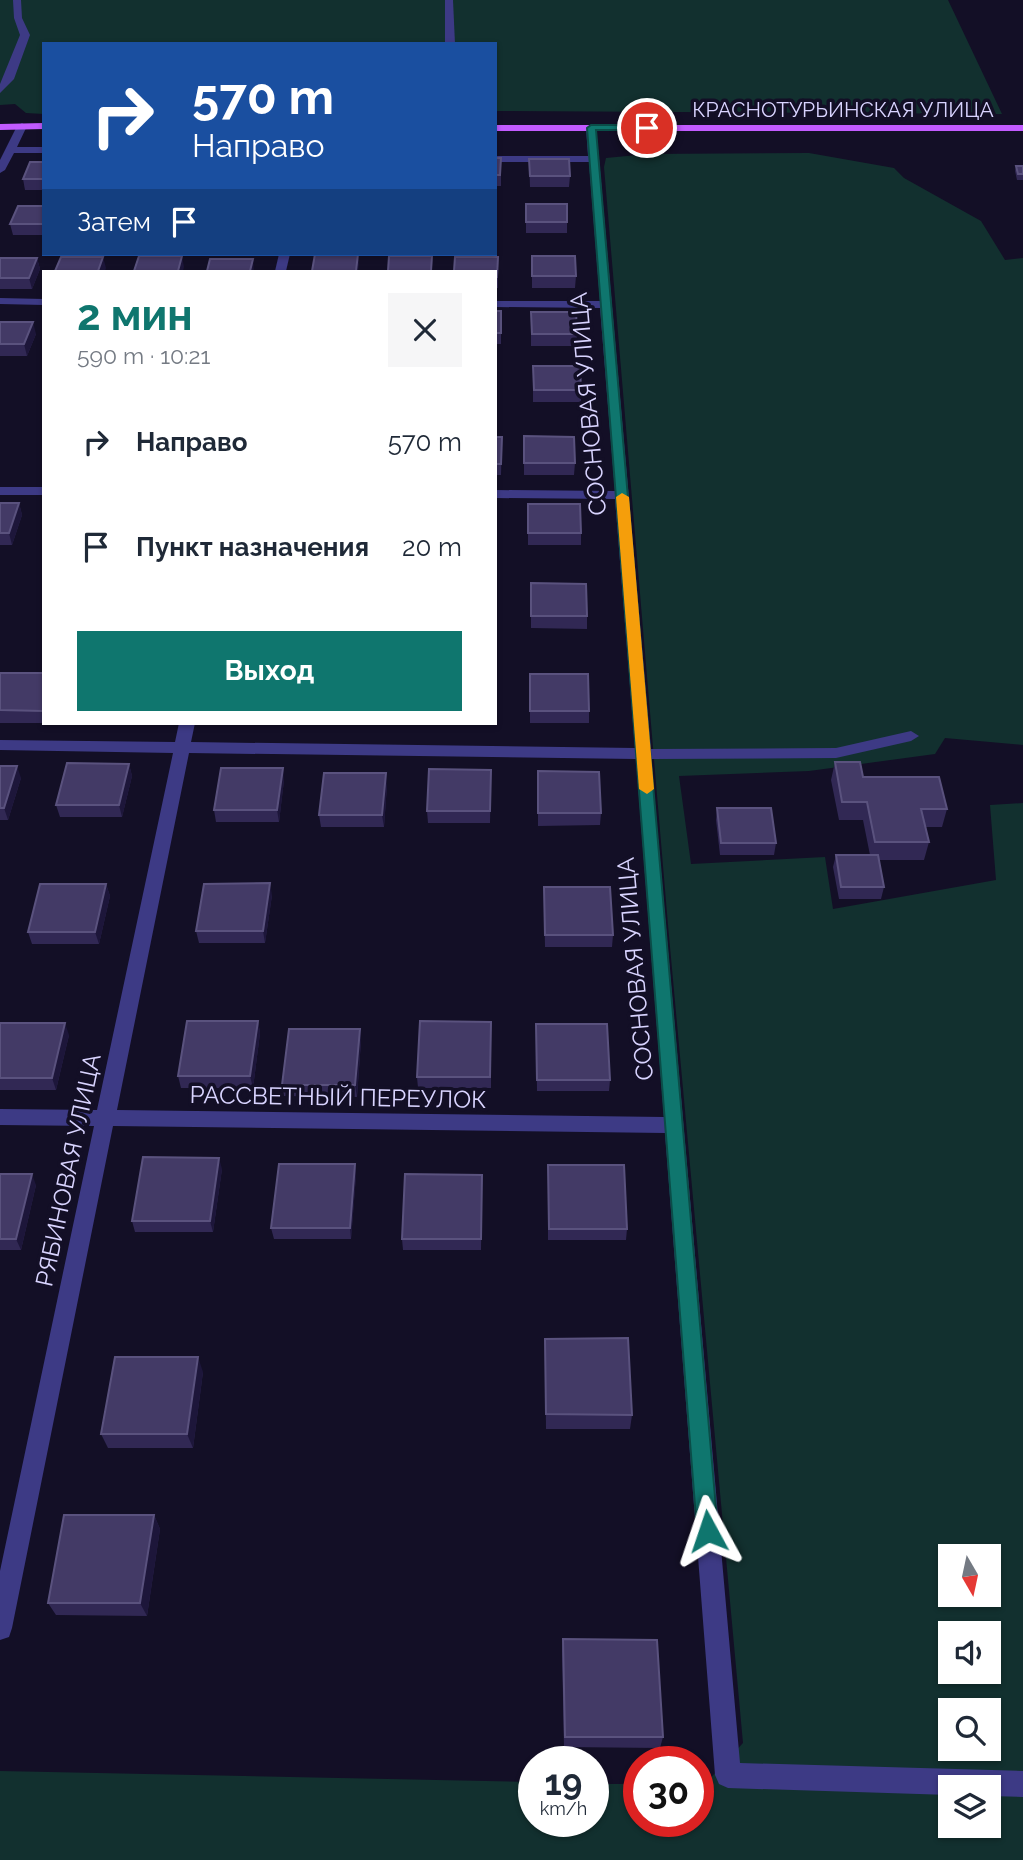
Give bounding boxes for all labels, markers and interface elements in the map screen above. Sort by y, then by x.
text: 570 m [192,68,334,125]
icon: right [77,70,168,161]
street label: КРАСНОТУРЬИНСКАЯ УЛИЦА [692,97,994,122]
pin [617,98,677,158]
icon: arrive [628,109,666,147]
text: Направо [192,127,324,164]
icon: arrive [165,203,203,241]
text: Затем [77,207,151,237]
text: 2 мин [77,291,193,340]
street label: СОСНОВАЯ УЛИЦА [564,291,612,517]
button: close [388,293,462,367]
text: 590 m · 10:21 [77,342,210,369]
icon: right [77,423,115,461]
text: Направо [136,427,247,457]
text: 570 m [388,427,462,457]
icon: arrive [77,528,115,566]
text: Пункт назначения [136,532,369,562]
text: 20 m [402,532,462,562]
button: Выход [77,631,462,711]
street label: СОСНОВАЯ УЛИЦА [611,856,659,1082]
street label: РЯБИНОВАЯ УЛИЦА [29,1051,107,1289]
street label: РАССВЕТНЫЙ ПЕРЕУЛОК [189,1080,487,1114]
position arrow [671,1494,745,1568]
north arrow [938,1544,1001,1606]
map controls [938,1544,1001,1838]
button: sound [938,1621,1001,1684]
button: search [938,1698,1001,1761]
speed limit sign: 30 [623,1746,714,1837]
text: 19 [545,1762,582,1803]
button: layers [938,1775,1001,1838]
text: km/h [540,1798,587,1819]

